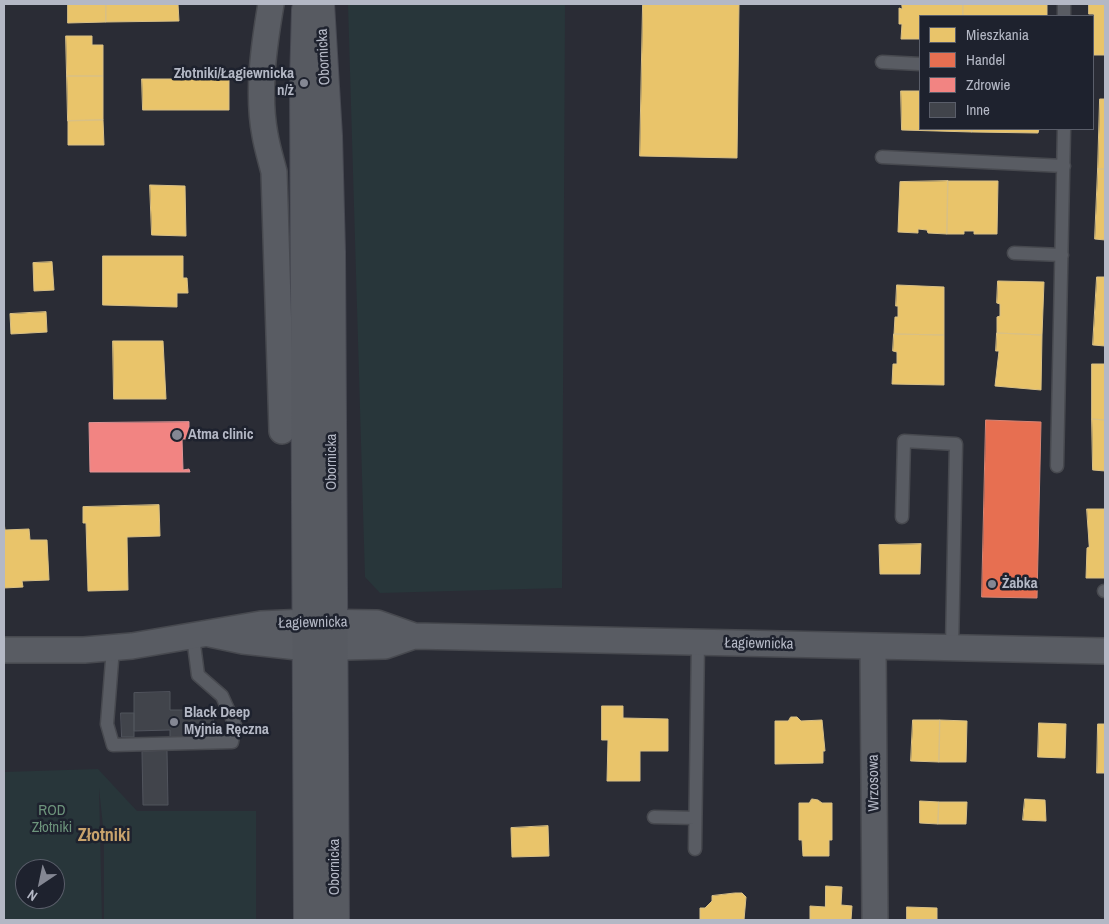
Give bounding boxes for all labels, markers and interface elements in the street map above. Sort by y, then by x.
legend [919,15,1094,130]
text: Mieszkania [966,24,1029,45]
street label: Obornicka [314,28,334,86]
text: Handel [966,49,1005,70]
place label: Złotniki/Łagiewnicka n/ż [174,65,294,100]
text: Zdrowie [966,74,1010,95]
marker: Złotniki/Łagiewnicka n/ż [298,77,310,89]
text: Inne [966,99,990,120]
place label: Atma clinic [188,426,254,444]
marker: Atma clinic [170,428,184,442]
street label: Obornicka [323,434,341,490]
place label: Żabka [1002,575,1038,593]
marker: Żabka [986,578,998,590]
street label: Łagiewnicka [278,613,348,633]
street label: Łagiewnicka [724,634,794,654]
place label: Black Deep Myjnia Ręczna [184,704,269,739]
marker: Black Deep Myjnia Ręczna [168,716,180,728]
street label: Wrzosowa [865,754,883,812]
park label: ROD Złotniki [32,802,72,837]
district label: Złotniki [78,825,130,847]
street label: Obornicka [326,839,344,895]
north arrow [15,859,65,909]
text: N [24,886,41,905]

